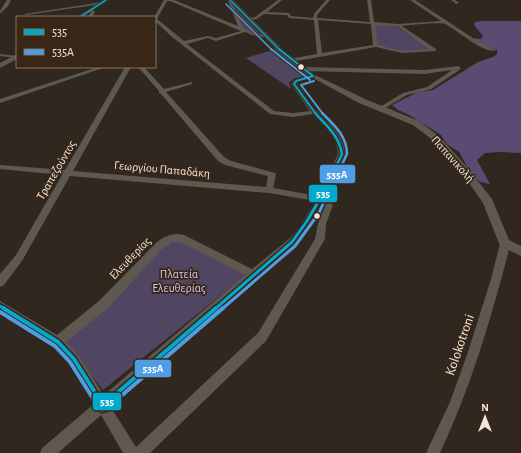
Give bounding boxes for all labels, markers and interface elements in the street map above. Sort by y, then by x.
legend [16,16,156,68]
text: 535 [52,26,67,38]
text: 535A [52,46,74,58]
unlabelled marker [296,62,306,72]
street label: Παπανικολή [429,134,477,184]
street label: Τραπεζούντος [34,138,79,202]
street label: Γεωργίου Παπαδάκη [113,159,211,179]
line badge: 535A [319,164,356,184]
text: 535A [327,169,348,180]
line badge: 535 [308,184,338,203]
text: 535 [316,188,330,199]
unlabelled marker [312,211,322,221]
street label: Ελευθερίας [107,234,154,282]
park label: Πλατεία Ελευθερίας [152,268,206,295]
street label: Kolokotroni [443,313,477,377]
line badge: 535A [134,359,172,378]
text: 535A [143,363,164,374]
line badge: 535 [92,392,122,411]
text: 535 [100,396,114,407]
north arrow [465,397,505,437]
text: N [481,402,489,413]

